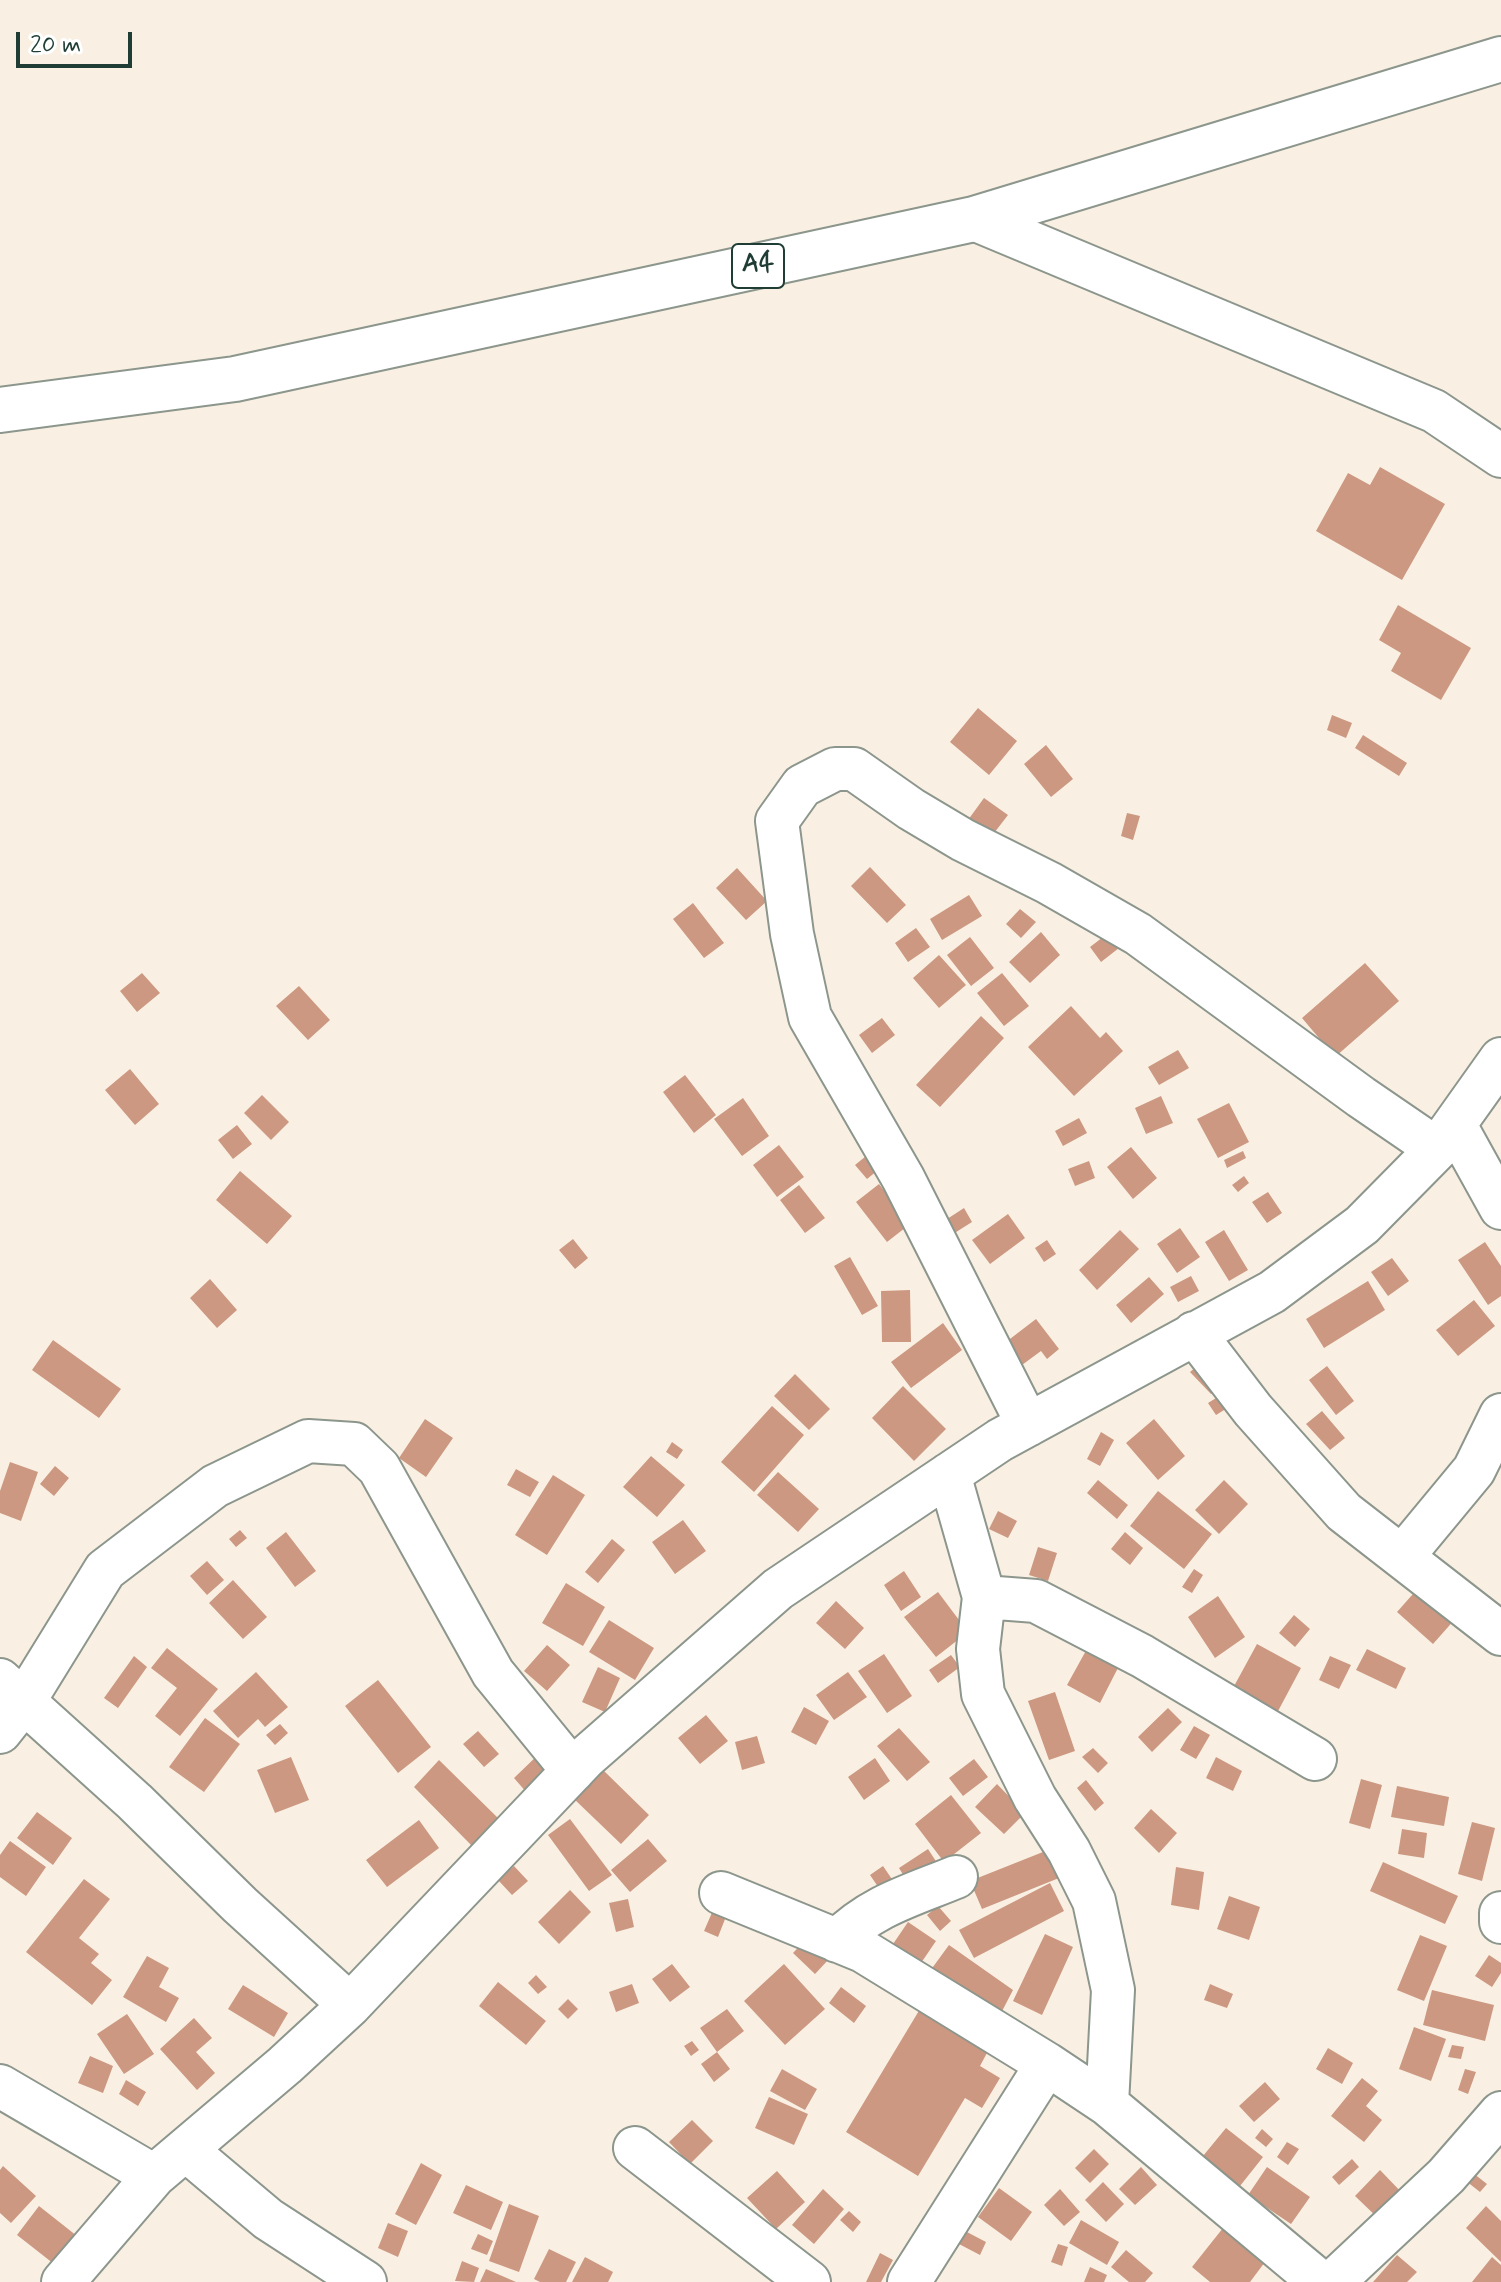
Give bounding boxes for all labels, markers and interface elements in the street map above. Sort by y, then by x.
scale bar [20,16,136,66]
text: 20 m [30,30,81,61]
road number: A4 [732,244,784,288]

